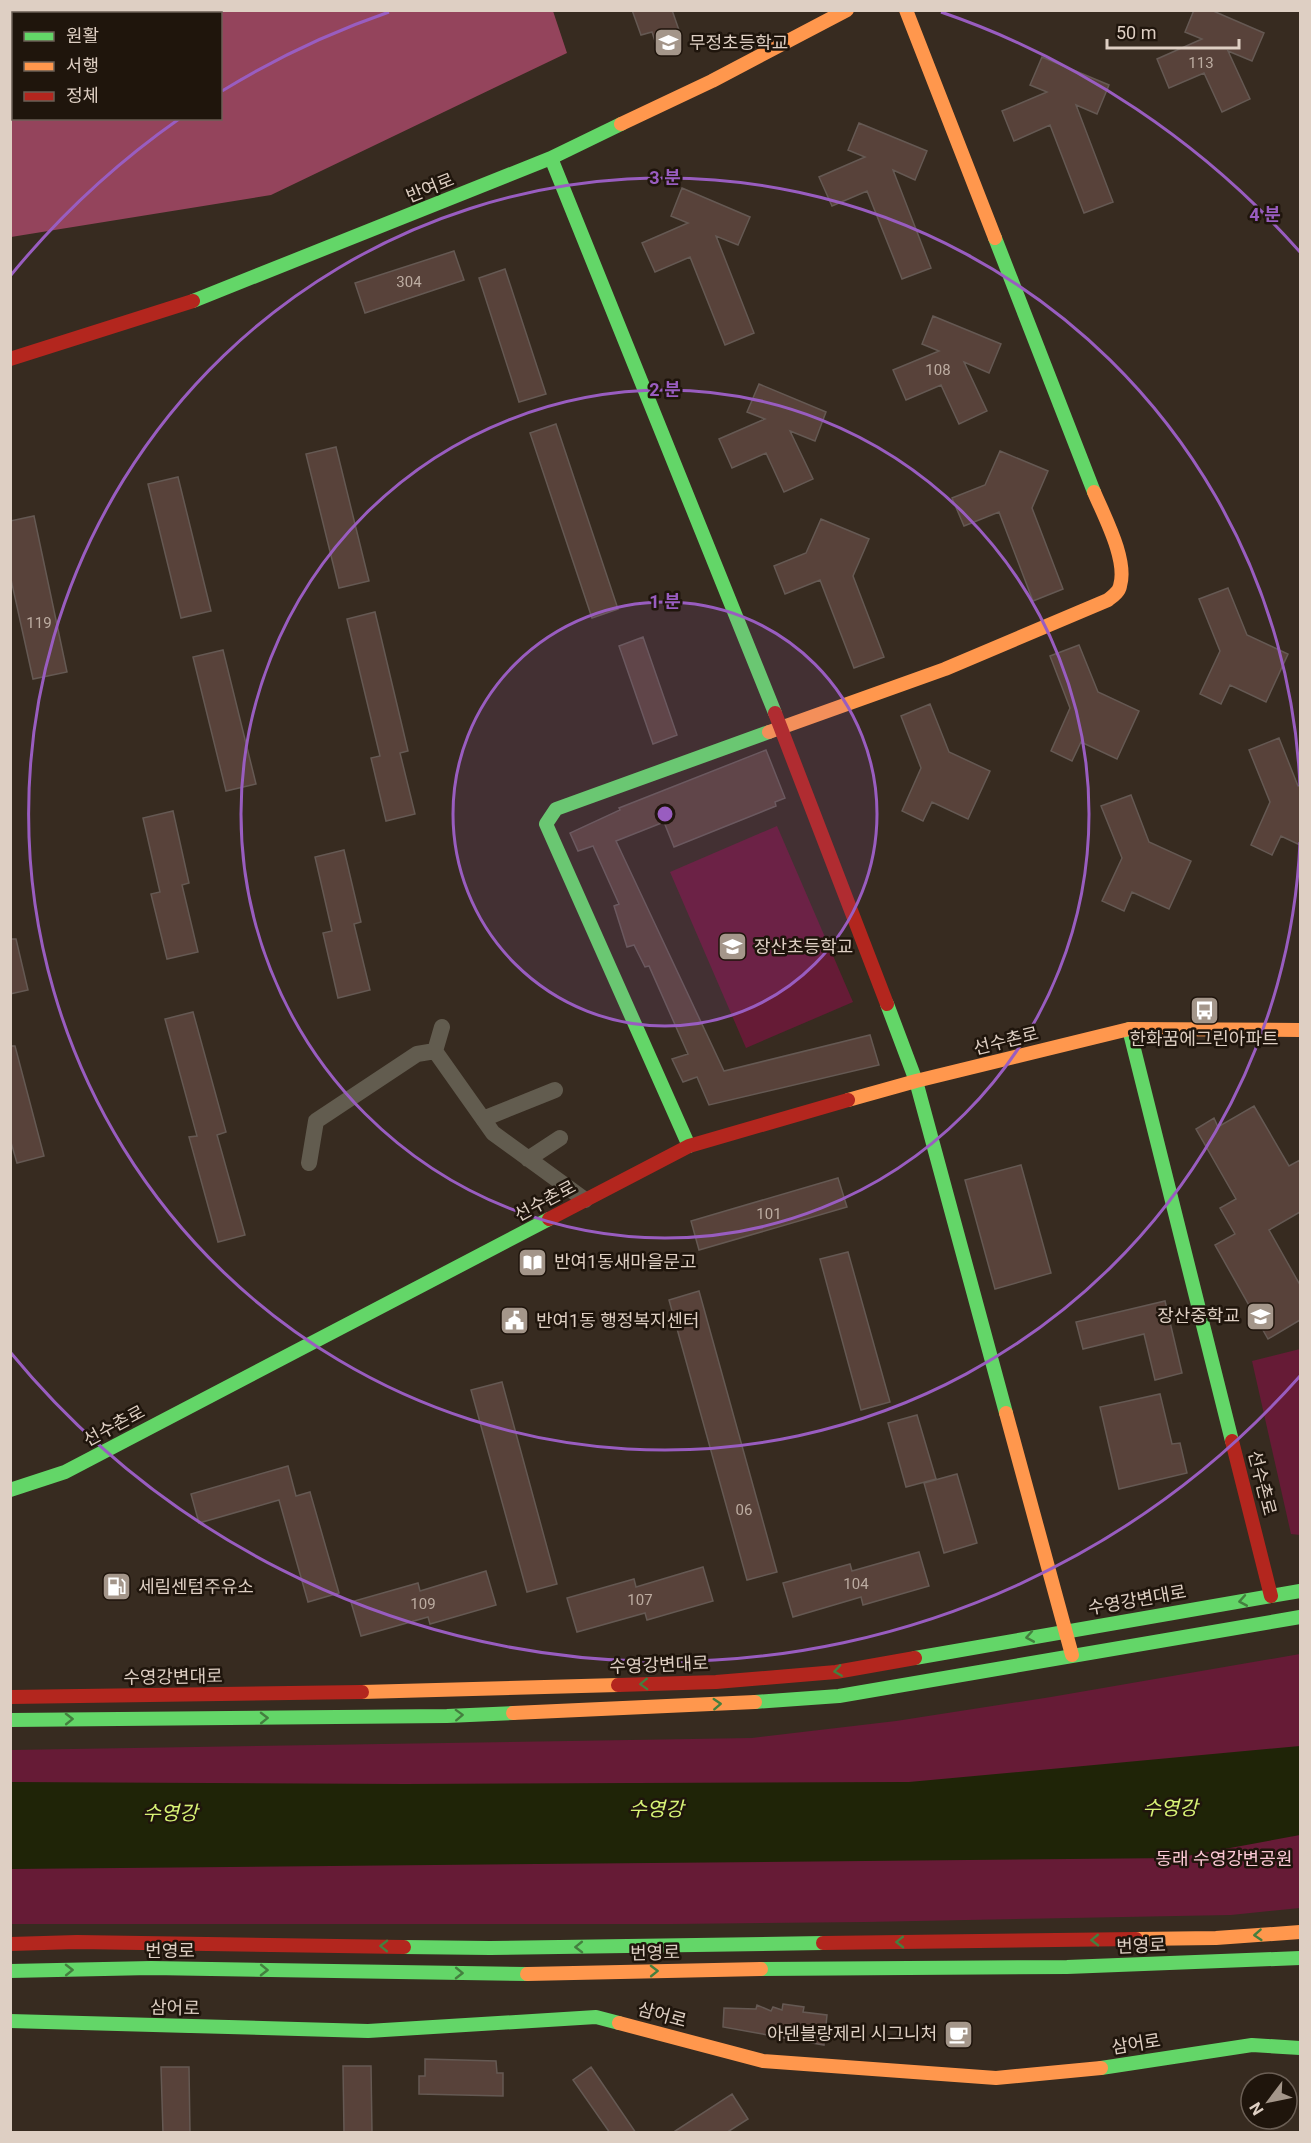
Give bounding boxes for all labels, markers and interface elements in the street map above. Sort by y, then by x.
legend [12,12,222,120]
scale bar [1107,12,1239,50]
text: 50 m [1116,22,1156,43]
text: 원활 [66,25,99,46]
school or university icon: 무정초등학교 [652,27,684,59]
place label: 무정초등학교 [689,32,788,53]
house number: 113 [1188,54,1214,72]
text: 서행 [66,55,99,76]
text: 정체 [66,85,99,106]
text: 3 분 [649,167,681,188]
street label: 반여로 [403,168,457,207]
text: 4 분 [1249,204,1281,225]
house number: 304 [396,273,422,291]
house number: 108 [925,361,951,379]
text: 2 분 [649,379,681,400]
text: 1 분 [649,591,681,612]
house number: 119 [26,614,52,632]
centre of rings [655,804,675,824]
school or university icon: 장산초등학교 [717,931,749,963]
place label: 장산초등학교 [754,936,853,957]
bus stop icon: 한화꿈에그린아파트 [1188,994,1220,1026]
street label: 선수촌로 [971,1022,1041,1059]
place label: 한화꿈에그린아파트 [1129,1028,1279,1049]
street label: 선수촌로 [511,1176,579,1225]
house number: 101 [756,1205,782,1223]
library icon: 반여1동새마을문고 [517,1246,549,1278]
place label: 반여1동새마을문고 [554,1251,697,1272]
school or university icon: 장산중학교 [1245,1300,1277,1332]
public building icon: 반여1동 행정복지센터 [499,1305,531,1337]
place label: 장산중학교 [1157,1305,1240,1326]
place label: 반여1동 행정복지센터 [536,1310,700,1331]
street label: 선수촌로 [80,1401,148,1450]
street label: 선수촌로 [1244,1448,1281,1518]
house number: 06 [736,1501,752,1519]
fuel station icon: 세림센텀주유소 [101,1571,133,1603]
house number: 104 [843,1575,869,1593]
place label: 세림센텀주유소 [138,1576,254,1597]
street label: 수영강변대로 [1086,1581,1188,1618]
house number: 107 [627,1591,653,1609]
one-way arrow [1238,1594,1248,1607]
house number: 109 [410,1595,436,1613]
one-way arrow [1025,1630,1035,1643]
street label: 수영강변대로 [609,1652,709,1677]
street label: 수영강변대로 [123,1665,223,1688]
one-way arrow [833,1665,843,1677]
one-way arrow [639,1677,648,1690]
one-way arrow [712,1698,721,1711]
one-way arrow [454,1709,463,1722]
one-way arrow [259,1711,268,1724]
one-way arrow [64,1713,73,1725]
water label: 수영강 [1142,1796,1200,1820]
water label: 수영강 [628,1797,686,1821]
water label: 수영강 [142,1801,200,1825]
park label: 동래 수영강변공원 [1156,1848,1292,1869]
one-way arrow [1254,1928,1263,1941]
one-way arrow [1091,1933,1100,1946]
street label: 번영로 [1116,1934,1166,1957]
one-way arrow [896,1936,905,1948]
street label: 번영로 [145,1940,195,1961]
one-way arrow [380,1940,389,1952]
one-way arrow [575,1940,584,1953]
street label: 번영로 [630,1942,680,1963]
one-way arrow [64,1964,73,1976]
one-way arrow [259,1964,268,1976]
one-way arrow [649,1965,658,1978]
one-way arrow [454,1967,463,1979]
street label: 삼어로 [150,1997,200,2018]
street label: 삼어로 [635,1998,689,2031]
cafe icon: 아덴블랑제리 시그니처 [942,2018,974,2050]
place label: 아덴블랑제리 시그니처 [767,2023,937,2044]
street label: 삼어로 [1110,2029,1162,2058]
north arrow [1239,2071,1299,2131]
text: N [1246,2099,1268,2119]

